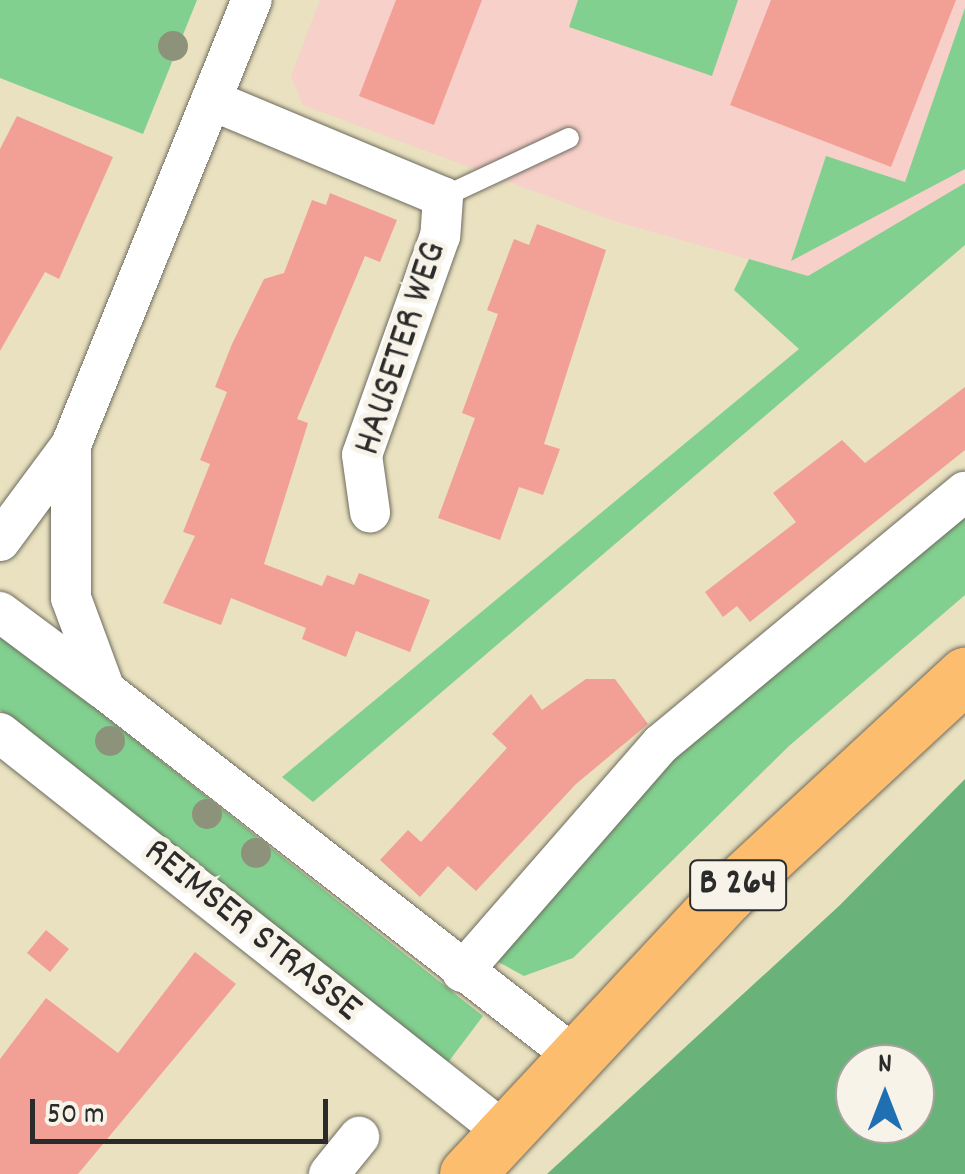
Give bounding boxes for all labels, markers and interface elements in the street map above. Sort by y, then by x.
street label: HAUSETER WEG [346,236,460,462]
street label: REIMSER STRASSE [132,830,370,1034]
road number: B 264 [688,852,788,918]
north arrow [835,1044,935,1144]
text: N [878,1046,892,1086]
scale bar [35,1079,332,1141]
text: 50 m [47,1095,105,1138]

